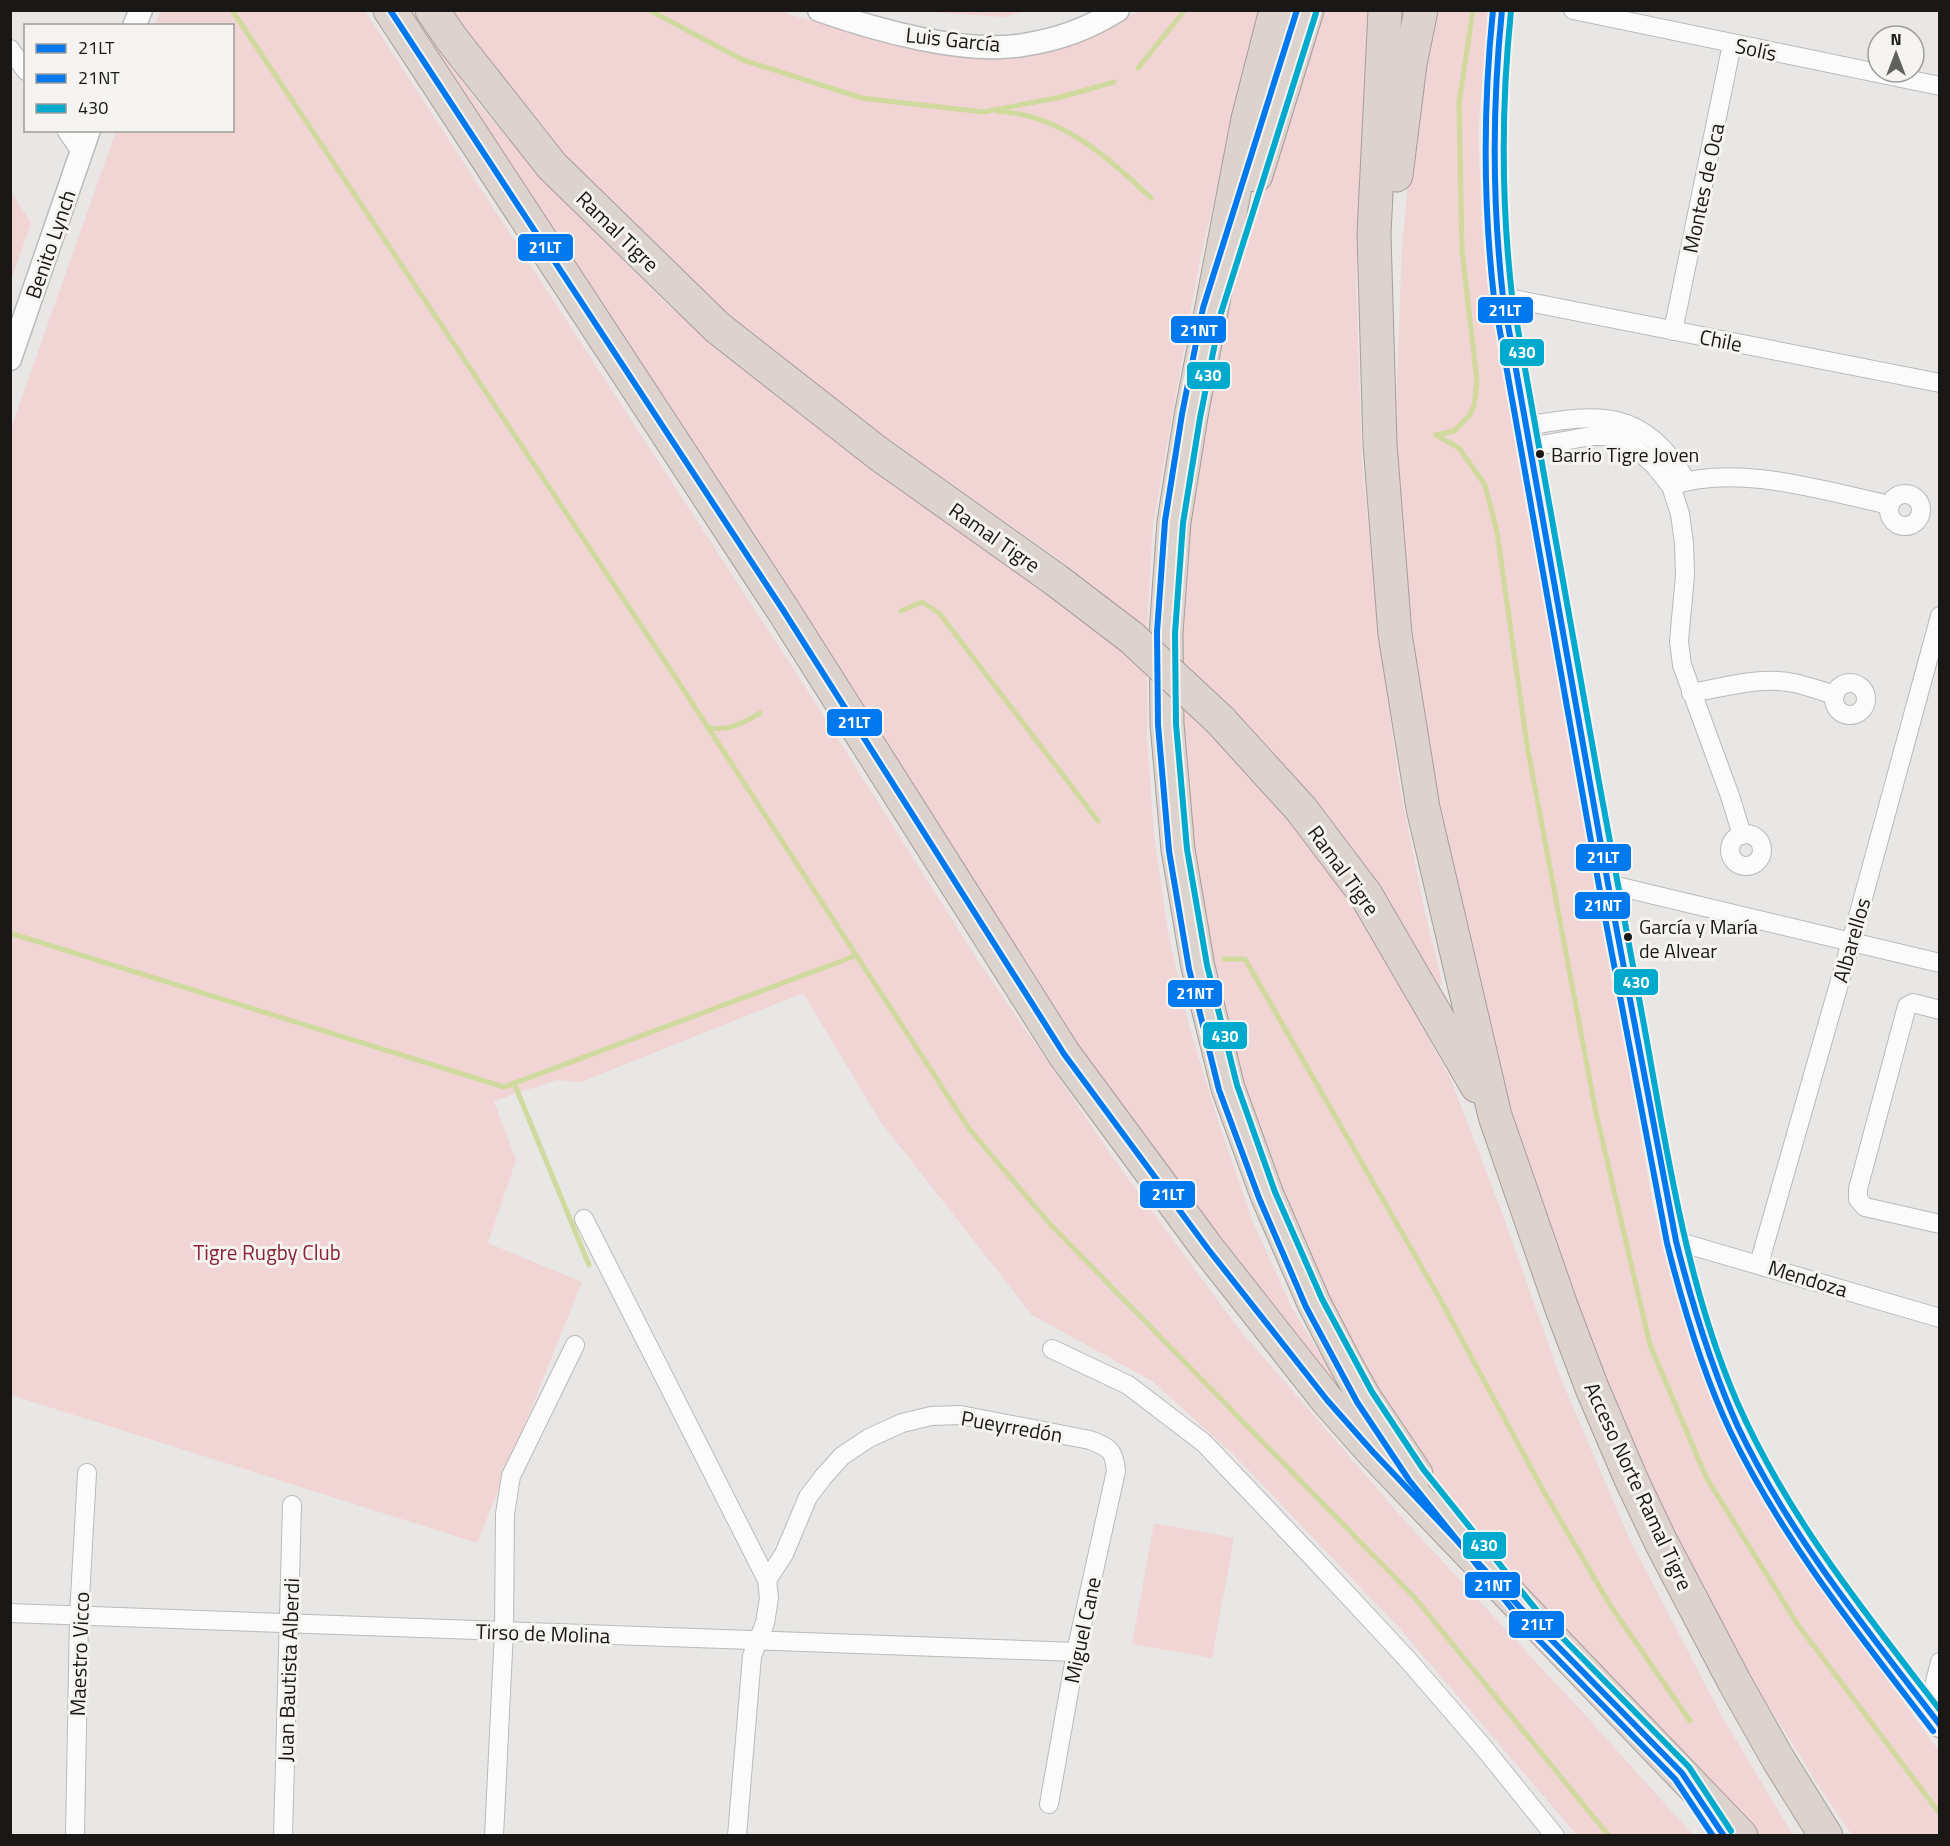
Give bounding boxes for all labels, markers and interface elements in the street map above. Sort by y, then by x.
street label: Luis García [904,18,1002,60]
legend [24,24,234,132]
north arrow [1866,24,1926,84]
text: N [1890,27,1902,51]
street label: Solís [1732,29,1780,69]
text: 21LT [78,34,115,61]
text: 21NT [78,64,120,91]
text: 430 [78,94,108,121]
street label: Montes de Oca [1674,120,1732,256]
street label: Ramal Tigre [569,183,667,279]
street label: Benito Lynch [16,185,84,303]
line badge: 21LT [517,233,574,262]
text: 21LT [529,235,562,259]
line badge: 21LT [1477,296,1534,324]
text: 21LT [1489,298,1522,322]
line badge: 21NT [1170,315,1227,344]
text: 21NT [1180,318,1218,342]
street label: Chile [1697,320,1745,360]
line badge: 430 [1499,338,1545,367]
text: 430 [1509,340,1535,364]
line badge: 430 [1186,361,1231,390]
text: 430 [1195,363,1221,387]
place label: Barrio Tigre Joven [1551,439,1699,470]
marker: Barrio Tigre Joven [1534,448,1546,460]
street label: Ramal Tigre [943,494,1047,580]
line badge: 21LT [826,708,883,737]
text: 21LT [838,710,871,734]
street label: Ramal Tigre [1300,818,1388,922]
line badge: 21LT [1575,843,1632,872]
text: 21LT [1587,845,1620,869]
line badge: 21NT [1574,891,1631,920]
text: 21NT [1584,893,1622,917]
street label: Albarellos [1824,894,1878,986]
place label: García y María de Alvear [1639,911,1758,966]
marker: García y María de Alvear [1622,931,1634,943]
line badge: 430 [1613,968,1659,996]
text: 430 [1623,970,1649,994]
line badge: 21NT [1167,979,1223,1008]
text: 21NT [1176,981,1214,1005]
line badge: 430 [1202,1021,1248,1050]
text: 430 [1212,1024,1238,1048]
line badge: 21LT [1139,1180,1196,1209]
text: 21LT [1152,1182,1185,1206]
park label: Tigre Rugby Club [193,1236,341,1268]
street label: Mendoza [1764,1251,1852,1305]
street label: Acceso Norte Ramal Tigre [1577,1377,1701,1595]
street label: Pueyrredón [959,1401,1065,1451]
line badge: 430 [1462,1531,1507,1560]
text: 430 [1471,1533,1497,1557]
line badge: 21NT [1464,1571,1521,1599]
text: 21NT [1474,1573,1512,1597]
street label: Miguel Cane [1055,1574,1109,1686]
street label: Juan Bautista Alberdi [269,1577,307,1763]
street label: Maestro Vicco [61,1591,97,1717]
line badge: 21LT [1508,1610,1565,1639]
text: 21LT [1521,1612,1554,1636]
street label: Tirso de Molina [475,1615,611,1651]

